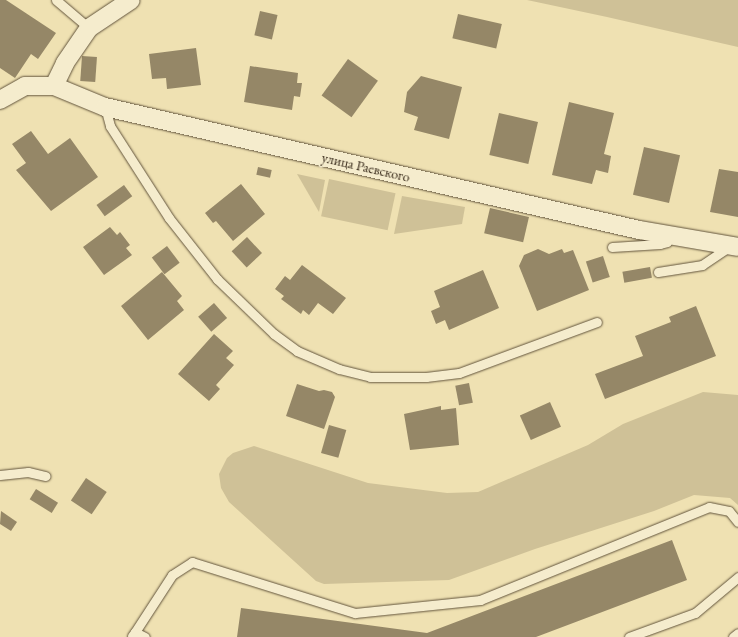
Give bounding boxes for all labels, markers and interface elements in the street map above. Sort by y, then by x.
street label: улица Раевского [320,149,412,185]

